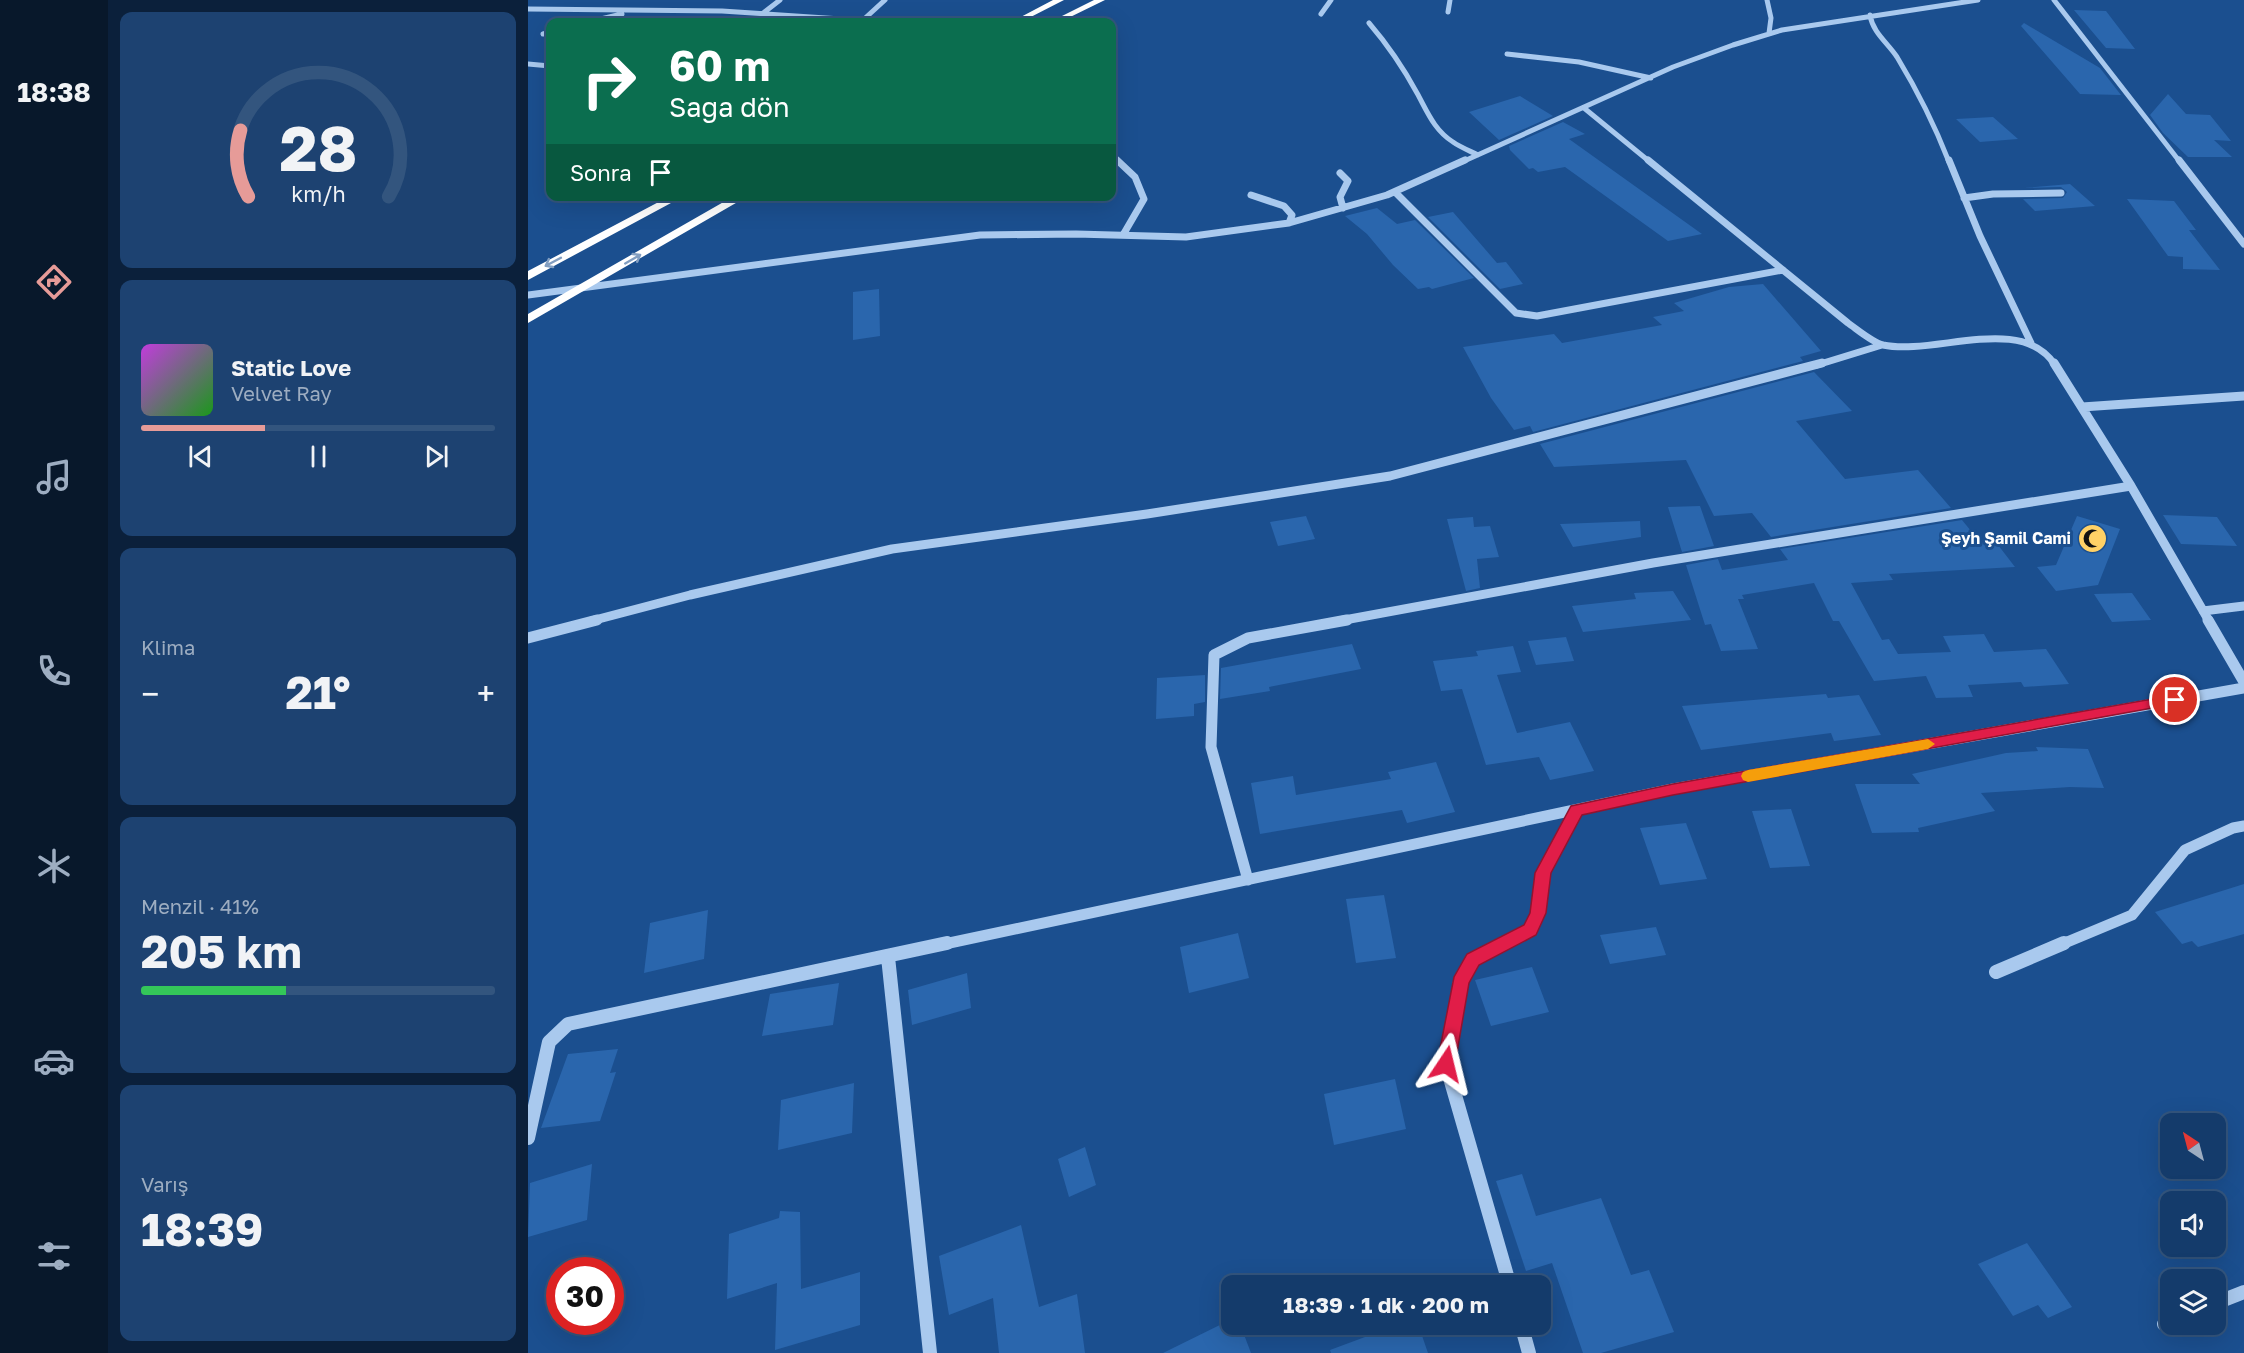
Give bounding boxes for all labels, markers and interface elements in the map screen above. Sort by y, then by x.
text: 60 m [669,40,770,90]
icon: right [570,42,648,120]
text: 18:38 [17,76,91,108]
text: Sağa dön [669,91,790,123]
text: 28 [279,110,357,185]
icon: arrive [644,156,677,189]
text: Sonra [570,159,632,186]
text: km/h [291,181,345,207]
one-way arrow [624,253,642,264]
one-way arrow [544,257,562,269]
icon: directions [33,261,75,303]
text: Static Love [231,354,351,381]
text: Velvet Ray [231,381,332,405]
icon: previous [184,440,217,473]
icon: pause [302,440,335,473]
icon: next [420,440,453,473]
icon: music [33,456,75,498]
mosque icon: Şeyh Şamil Cami [2076,522,2108,554]
place label: Şeyh Şamil Cami [1941,528,2071,548]
text: Klima [141,635,195,659]
icon: phone [33,650,75,692]
text: 21° [285,665,351,719]
text: − [141,674,159,713]
text: + [477,674,495,713]
pin [2149,674,2200,725]
icon: arrive [2158,683,2191,716]
icon: climate [33,845,75,887]
text: Menzil · 41% [141,894,259,918]
text: 205 km [141,924,302,978]
position arrow [1414,1032,1478,1096]
icon: car [33,1040,75,1082]
north arrow [2160,1113,2226,1179]
map controls [2160,1113,2226,1335]
text: Varış [141,1172,188,1196]
button: sound [2160,1191,2226,1257]
text: 18:39 [141,1202,263,1256]
icon: filters [33,1235,75,1277]
speed limit sign: 30 [546,1257,624,1335]
button: layers [2160,1269,2226,1335]
text: 18:39 · 1 dk · 200 m [1283,1291,1489,1318]

